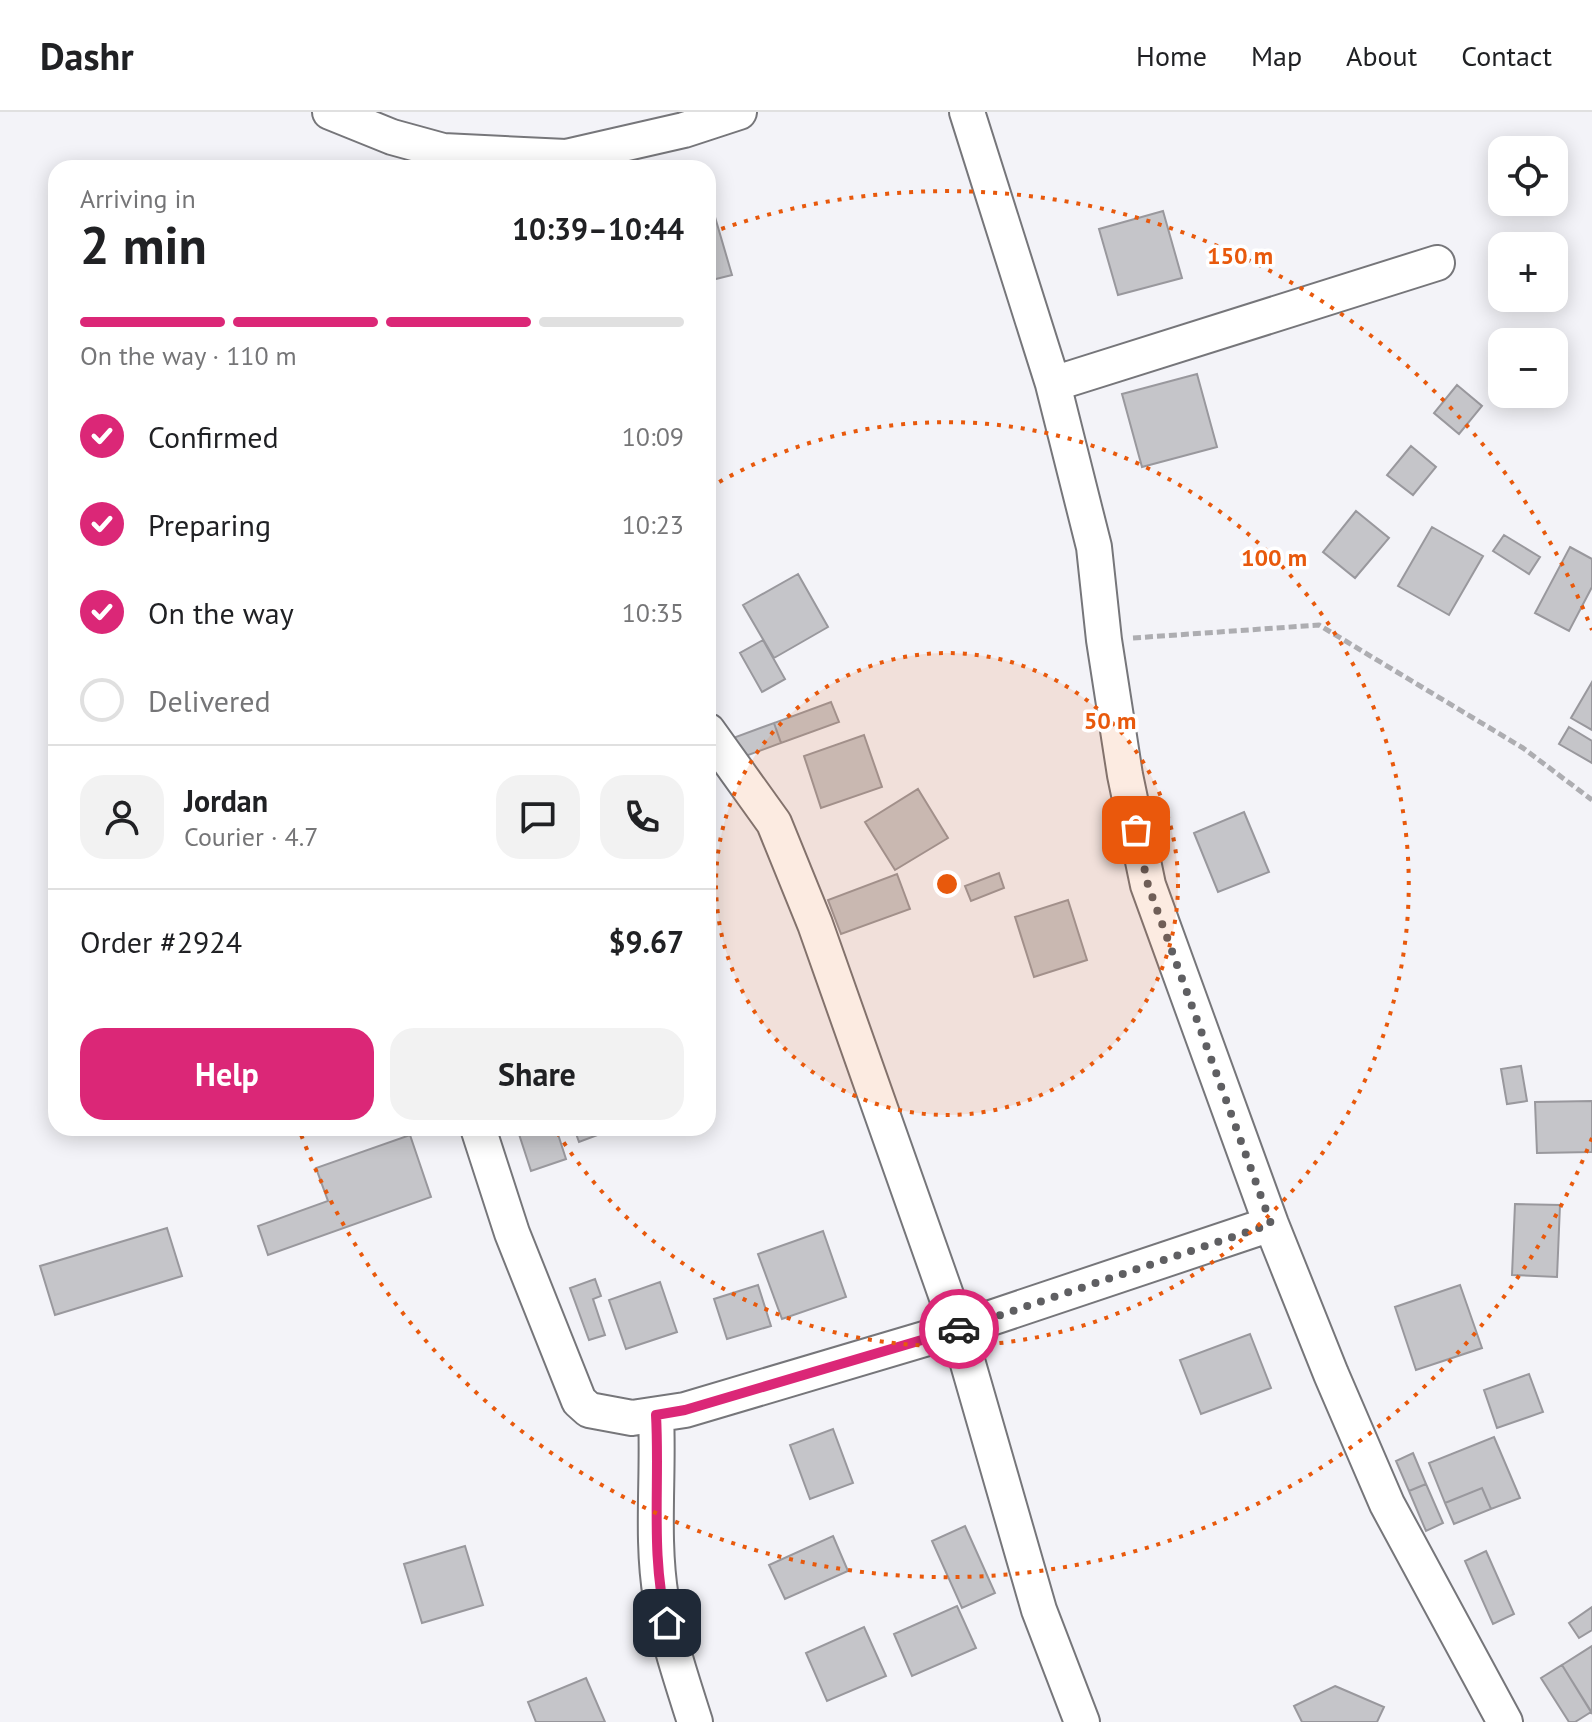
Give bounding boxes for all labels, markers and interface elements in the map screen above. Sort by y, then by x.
text: Dashr [40,31,134,80]
text: Home [1136,37,1207,74]
text: Map [1251,37,1302,74]
text: About [1346,37,1417,74]
text: Contact [1461,37,1552,74]
map controls [1488,136,1568,408]
button: locate [1488,136,1568,216]
text: Arriving in [80,182,196,215]
text: 10:39–10:44 [512,209,684,248]
text: 2 min [80,211,207,278]
button: + [1488,232,1568,312]
text: 150 m [1207,240,1273,271]
button: − [1488,328,1568,408]
text: On the way · 110 m [80,339,297,372]
icon: check [80,414,124,458]
text: Confirmed [148,417,279,456]
text: 10:09 [622,420,684,453]
icon: check [80,502,124,546]
text: Preparing [148,505,271,544]
text: 10:23 [622,508,684,541]
text: 100 m [1241,542,1307,573]
icon: check [80,590,124,634]
text: On the way [148,593,294,632]
text: 10:35 [622,596,684,629]
text: Delivered [148,681,271,720]
text: 50 m [1084,705,1136,736]
button: person [80,775,164,859]
button: chat [496,775,580,859]
button: phone [600,775,684,859]
text: Jordan [184,781,268,820]
pin [1102,796,1170,864]
icon: bag [1114,808,1158,852]
text: Courier · 4.7 [184,820,318,853]
centre of rings [933,870,961,898]
text: Order #2924 [80,922,242,961]
text: $9.67 [609,922,684,961]
button: Help [80,1028,374,1120]
button: Share [390,1028,684,1120]
courier [919,1289,999,1369]
icon: car [937,1307,981,1351]
pin [633,1589,701,1657]
icon: home [645,1601,689,1645]

